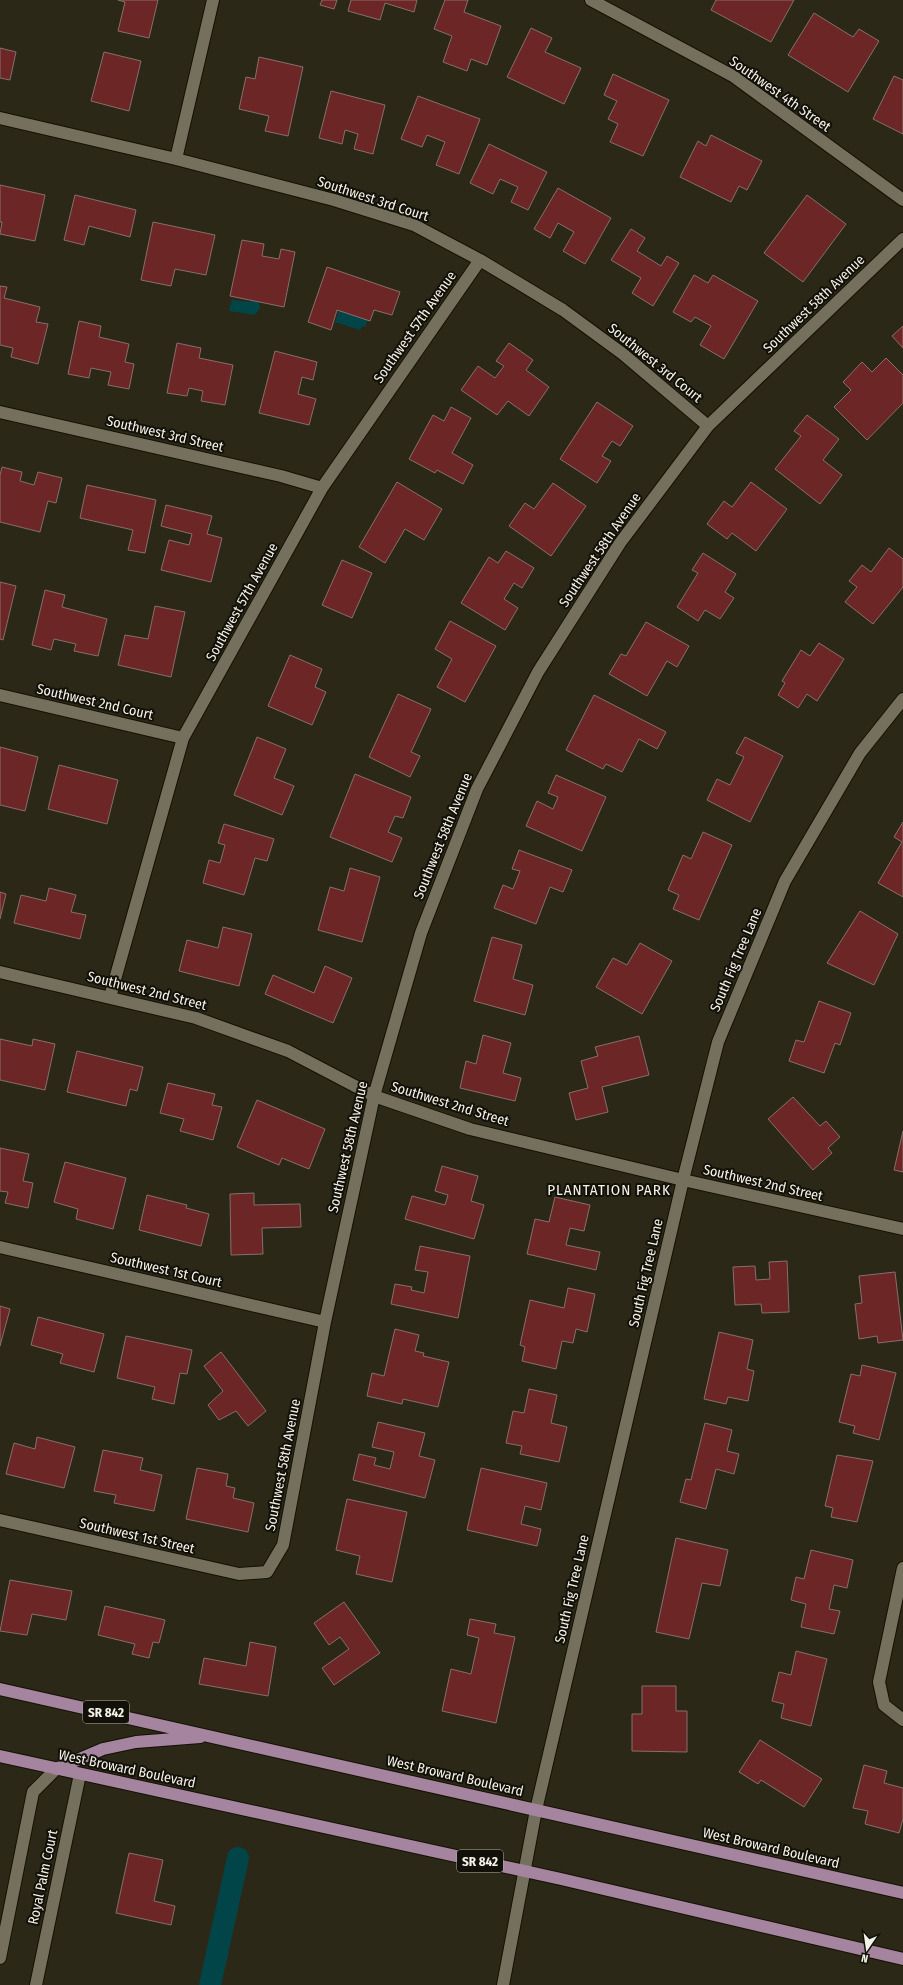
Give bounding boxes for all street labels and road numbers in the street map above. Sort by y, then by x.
street label: Southwest 4th Street [726,53,834,136]
street label: Southwest 3rd Court [315,173,431,225]
street label: Southwest 58th Avenue [760,251,868,357]
street label: Southwest 57th Avenue [370,268,460,386]
street label: Southwest 3rd Court [605,320,706,406]
street label: Southwest 3rd Street [105,412,226,456]
street label: Southwest 58th Avenue [555,490,645,610]
street label: Southwest 57th Avenue [202,540,282,664]
street label: Southwest 2nd Court [35,680,155,724]
street label: Southwest 58th Avenue [410,770,476,901]
street label: South Fig Tree Lane [707,906,766,1014]
street label: Southwest 2nd Street [86,968,209,1014]
street label: Southwest 2nd Street [389,1078,511,1130]
street label: Southwest 58th Avenue [325,1080,371,1214]
street label: Southwest 2nd Street [702,1161,825,1205]
street label: South Fig Tree Lane [625,1217,667,1329]
street label: Southwest 1st Court [109,1249,224,1291]
street label: Southwest 58th Avenue [262,1397,304,1533]
street label: Southwest 1st Street [78,1515,196,1558]
street label: South Fig Tree Lane [551,1533,593,1645]
road number: SR 842 [83,1701,129,1723]
street label: West Broward Boulevard [57,1746,197,1792]
street label: West Broward Boulevard [385,1752,525,1800]
street label: West Broward Boulevard [701,1824,841,1872]
street label: Royal Palm Court [25,1828,61,1926]
road number: SR 842 [457,1850,503,1872]

